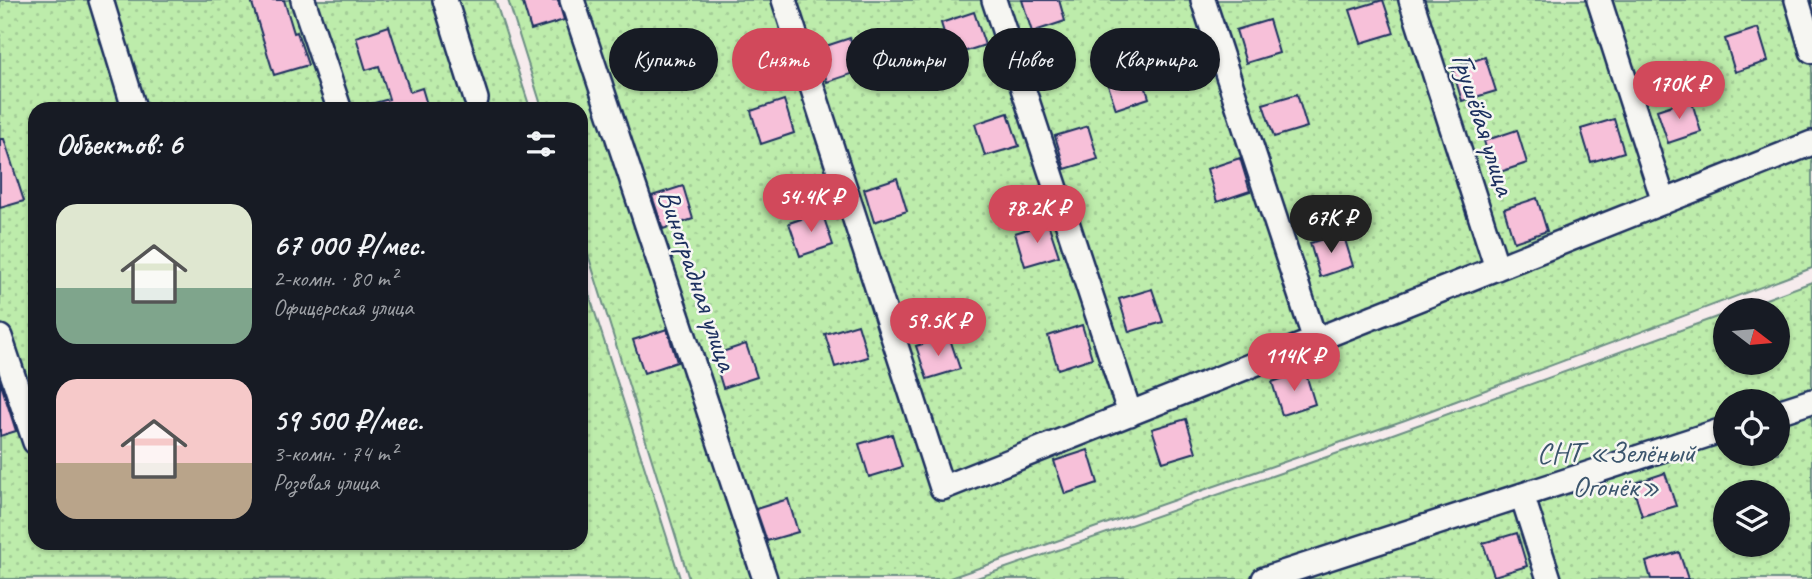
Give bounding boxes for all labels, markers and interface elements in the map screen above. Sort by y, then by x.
chip: Купить [609,28,718,91]
chip: Снять [732,28,832,91]
chip: Фильтры [846,28,969,91]
chip: Новое [983,28,1076,91]
chip: Квартира [1090,28,1220,91]
street label: Грушёвая улица [1443,48,1525,202]
pin: 170K ₽ [1622,61,1736,121]
text: 170K ₽ [1649,69,1709,98]
text: Объектов: 6 [56,125,182,163]
icon: filters [522,125,560,163]
pin: 54.4K ₽ [746,174,876,234]
text: 54.4K ₽ [779,182,843,211]
street label: Виноградная улица [649,184,747,378]
pin: 78.2K ₽ [972,186,1102,245]
text: 78.2K ₽ [1005,193,1069,222]
pin: 67K ₽ [1282,196,1380,255]
text: 67K ₽ [1306,203,1356,232]
text: 67 000 ₽/мес. [273,226,425,264]
icon: home [112,232,196,316]
text: 2-комн. · 80 m² [273,264,397,293]
text: Офицерская улица [273,293,413,322]
pin: 59.5K ₽ [873,298,1003,358]
north arrow [1713,298,1790,374]
map controls [1713,298,1790,557]
text: 59.5K ₽ [906,306,970,335]
pin: 114K ₽ [1237,334,1351,393]
text: 114K ₽ [1264,341,1324,370]
button: locate [1713,389,1790,466]
text: 59 500 ₽/мес. [273,401,423,439]
icon: home [112,407,196,491]
park label: СНТ «Зелёный Огонёк» [1537,433,1697,505]
text: 3-комн. · 74 m² [273,439,397,468]
text: Розовая улица [273,468,378,497]
button: layers [1713,480,1790,557]

